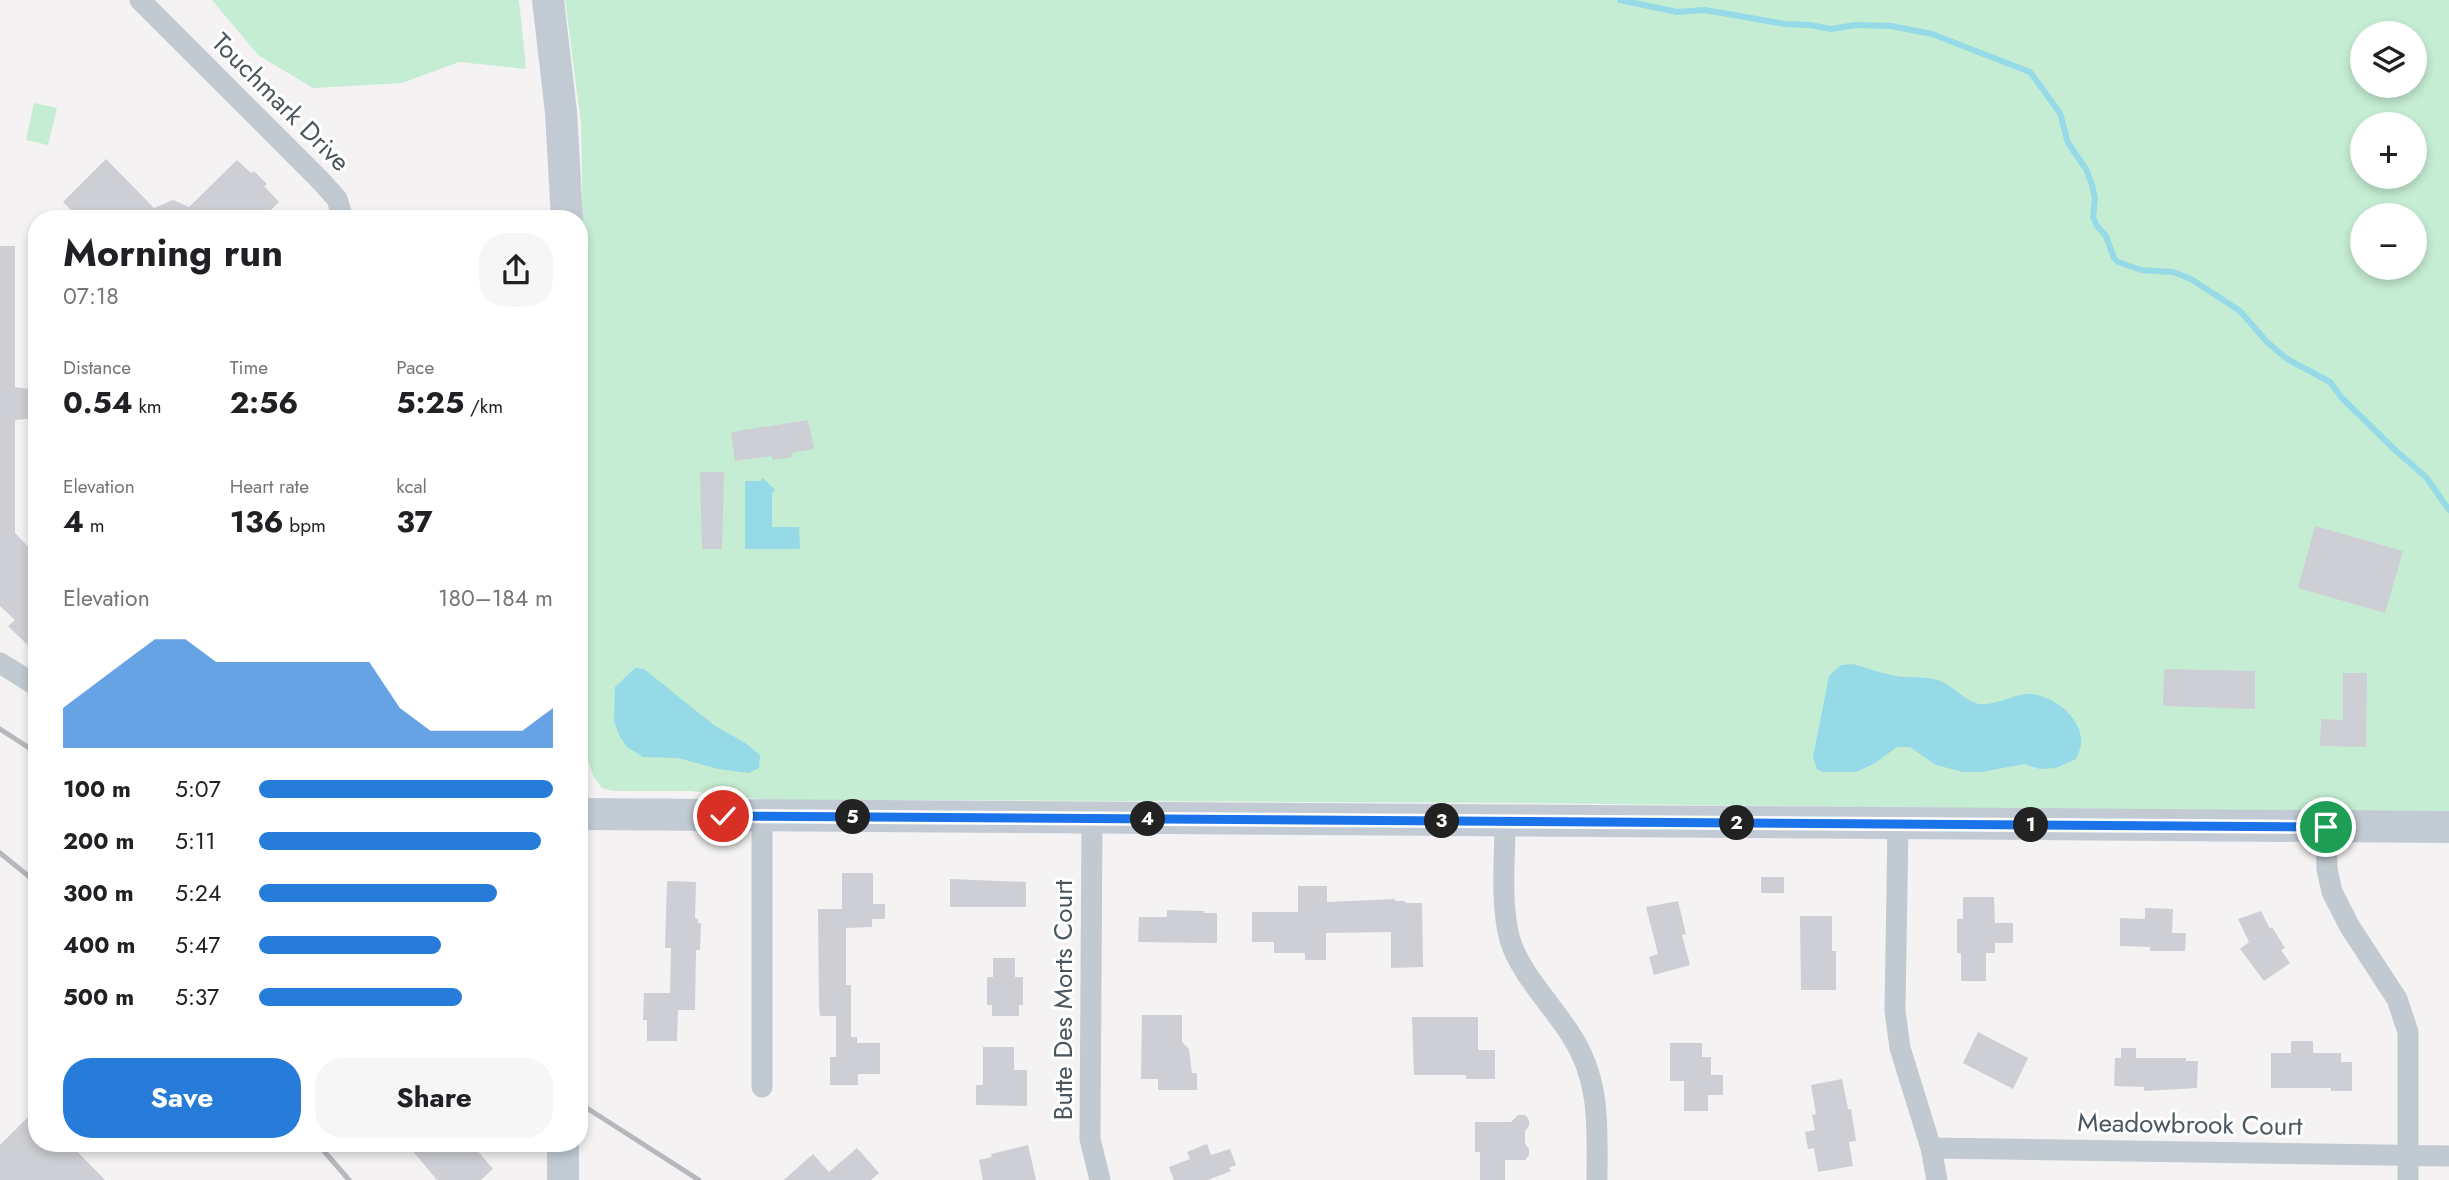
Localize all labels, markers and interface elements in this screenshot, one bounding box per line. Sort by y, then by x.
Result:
map controls [2350,21,2427,280]
button: layers [2350,21,2427,98]
street label: Touchmark Drive [203,24,359,180]
button: + [2350,112,2427,189]
button: − [2350,203,2427,280]
text: Morning run [63,225,283,280]
button: share [479,233,553,307]
text: 07:18 [63,279,119,313]
text: Distance [63,354,131,381]
text: Time [230,354,268,381]
text: Pace [396,354,434,381]
text: 0.54 [63,381,133,424]
text: 2:56 [230,381,298,424]
text: 5:25 [396,381,464,424]
text: km [133,393,162,420]
text: /km [464,393,503,420]
text: Elevation [63,473,135,500]
text: Heart rate [230,473,309,500]
text: kcal [396,473,427,500]
text: 4 [63,500,84,543]
text: 136 [230,500,284,543]
text: 37 [396,500,433,543]
text: m [84,512,104,539]
text: bpm [284,512,326,539]
text: Elevation [63,581,150,615]
text: 180–184 m [438,581,553,615]
text: 100 m [63,772,131,806]
text: 5:07 [175,772,221,806]
pin [693,786,753,846]
icon: check [704,797,742,835]
pin [2296,797,2356,857]
pin: 5 [836,800,870,834]
pin: 4 [1130,802,1166,836]
text: 5 [846,803,859,830]
pin: 3 [1424,804,1460,838]
text: 4 [1141,805,1154,832]
pin: 2 [1720,806,1754,840]
text: 3 [1436,807,1447,834]
pin: 1 [2014,808,2048,842]
icon: arrive [2307,808,2345,846]
text: 2 [1730,809,1743,836]
text: 1 [2026,811,2035,838]
text: 200 m [63,824,134,858]
text: 5:11 [175,824,216,858]
text: 300 m [63,876,134,910]
text: 5:24 [175,876,221,910]
street label: Butte Des Morts Court [1044,879,1082,1120]
text: 400 m [63,928,135,962]
text: 5:47 [175,928,220,962]
text: 500 m [63,980,134,1014]
text: 5:37 [175,980,219,1014]
button: Save [63,1058,301,1138]
button: Share [315,1058,553,1138]
street label: Meadowbrook Court [2077,1103,2304,1145]

